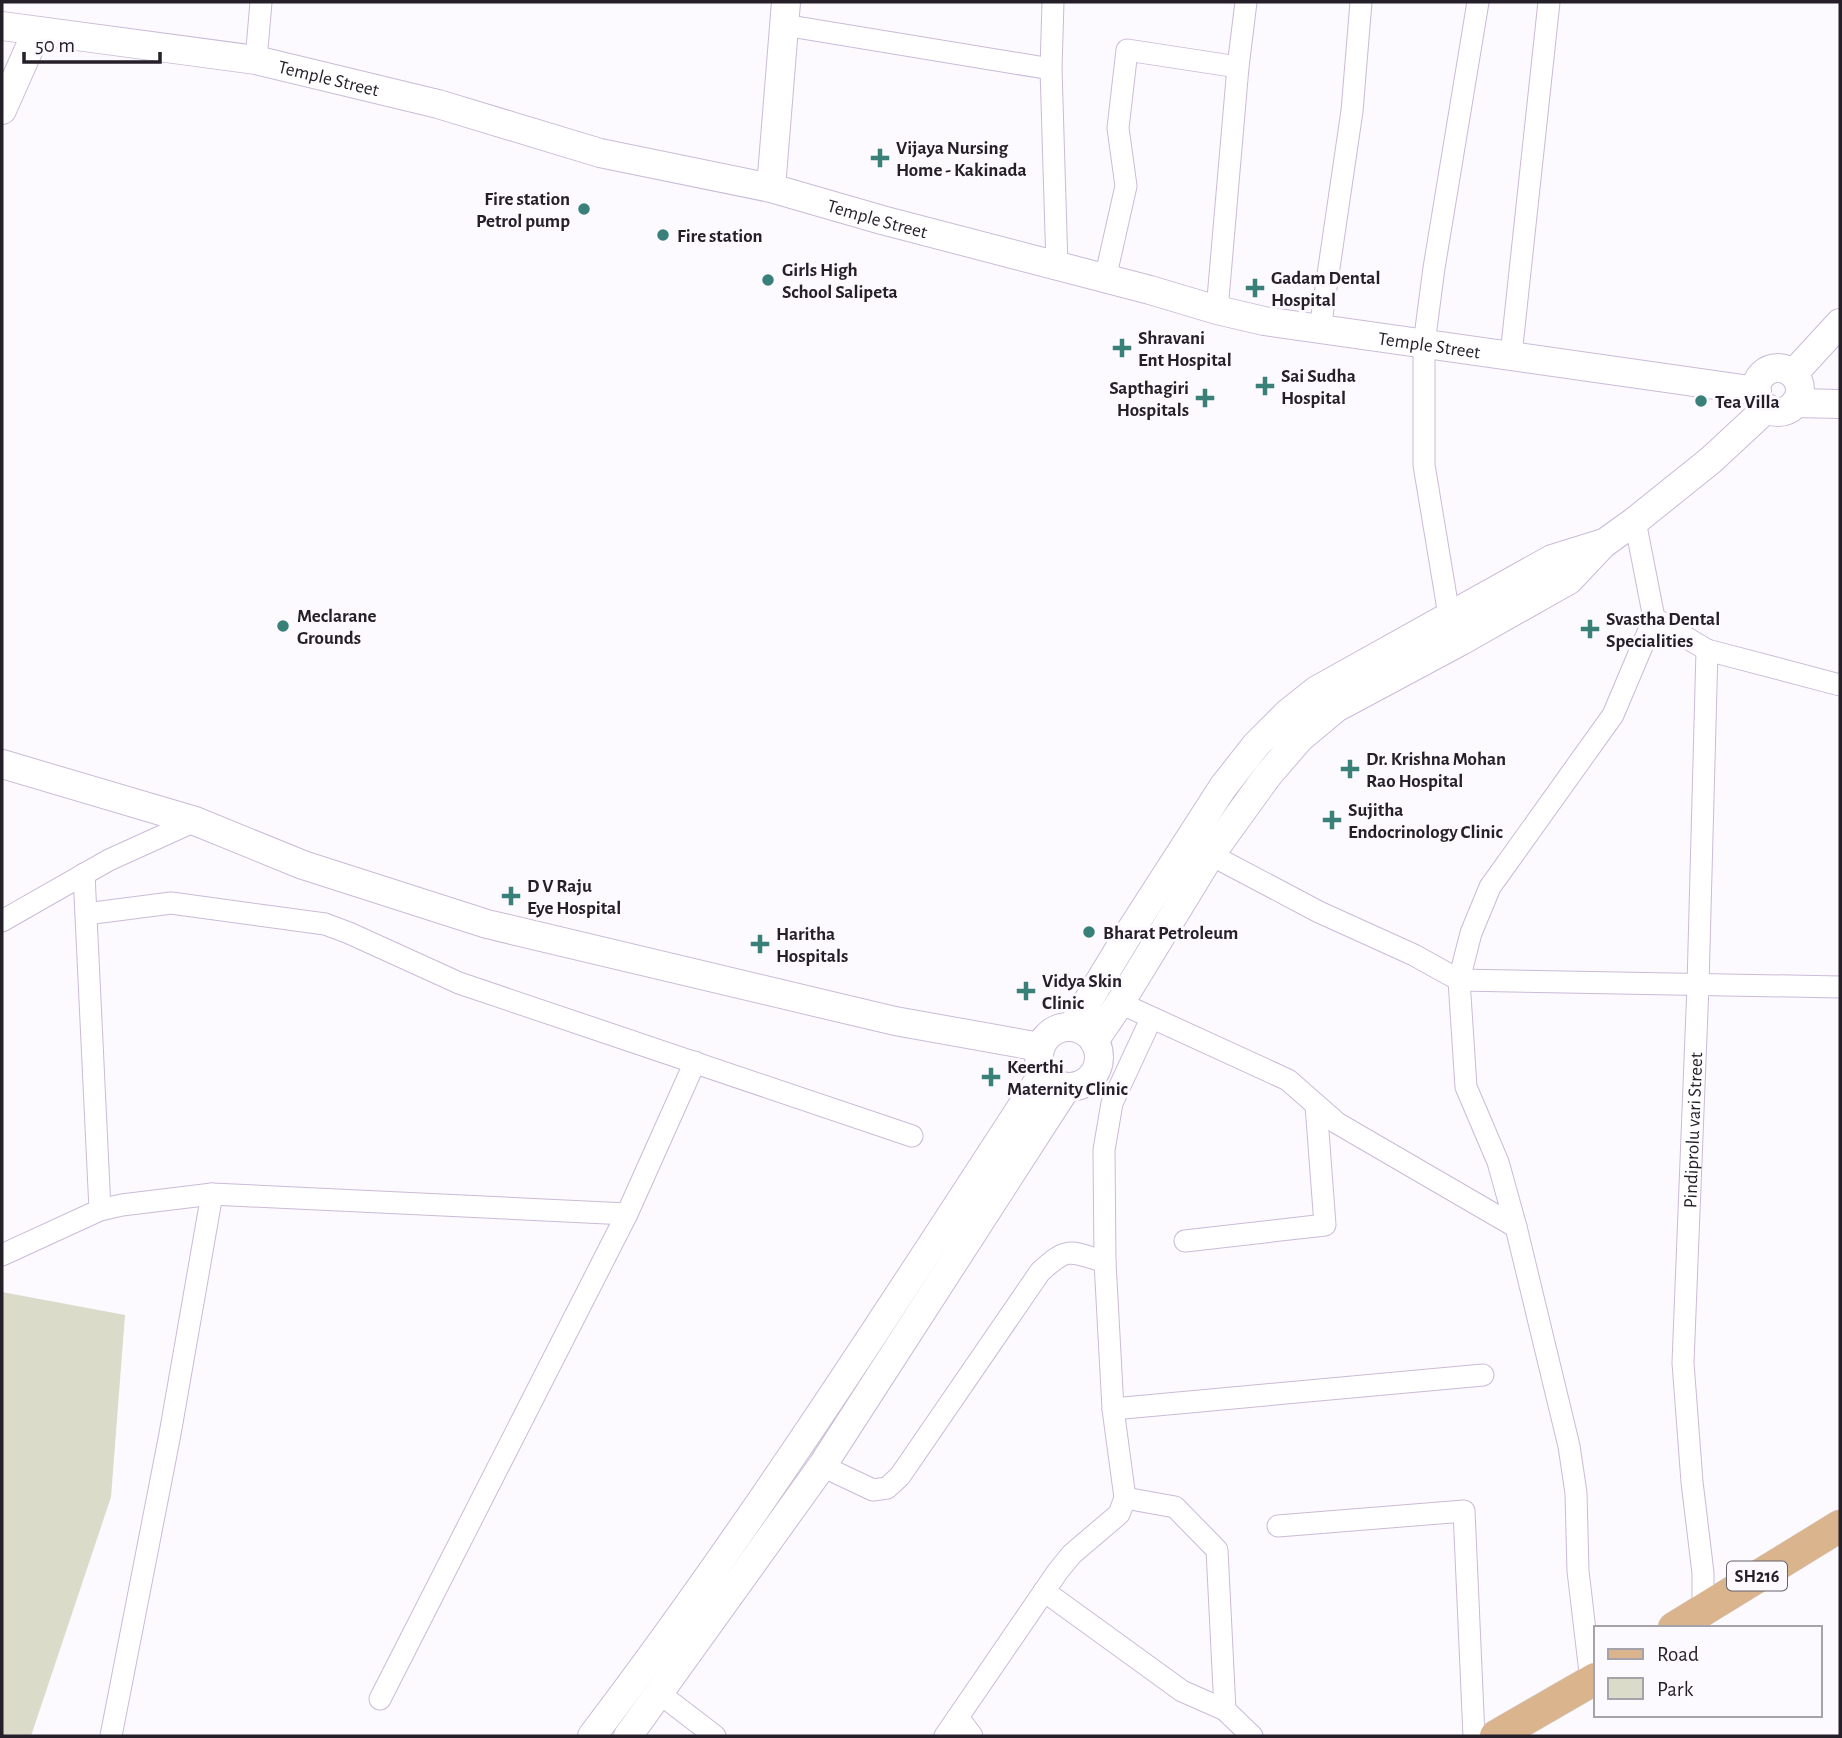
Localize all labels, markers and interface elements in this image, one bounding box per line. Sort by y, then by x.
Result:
scale bar [24,21,161,65]
text: 50 m [35,35,75,56]
street label: Temple Street [276,58,381,100]
place label: Vijaya Nursing Home - Kakinada [896,139,1027,180]
marker: Vijaya Nursing Home - Kakinada [870,148,890,168]
place label: Fire station Petrol pump [476,190,570,231]
street label: Temple Street [825,197,929,242]
marker: Fire station Petrol pump [576,201,592,217]
marker: Fire station [655,227,671,243]
place label: Fire station [677,227,763,246]
place label: Girls High School Salipeta [782,261,898,302]
place label: Gadam Dental Hospital [1271,269,1380,310]
marker: Girls High School Salipeta [760,272,776,288]
marker: Gadam Dental Hospital [1245,278,1265,298]
place label: Shravani Ent Hospital [1138,329,1232,370]
street label: Temple Street [1377,329,1481,363]
marker: Shravani Ent Hospital [1112,338,1132,358]
place label: Sai Sudha Hospital [1281,367,1356,408]
marker: Sai Sudha Hospital [1255,376,1275,396]
place label: Sapthagiri Hospitals [1109,379,1189,420]
marker: Sapthagiri Hospitals [1195,388,1215,408]
marker: Tea Villa [1693,393,1709,409]
place label: Tea Villa [1715,393,1780,412]
place label: Meclarane Grounds [297,607,377,648]
place label: Svastha Dental Specialities [1606,610,1720,651]
marker: Meclarane Grounds [275,618,291,634]
marker: Svastha Dental Specialities [1580,619,1600,639]
place label: Dr. Krishna Mohan Rao Hospital [1366,750,1506,791]
marker: Dr. Krishna Mohan Rao Hospital [1340,759,1360,779]
place label: Sujitha Endocrinology Clinic [1348,801,1503,842]
marker: Sujitha Endocrinology Clinic [1322,810,1342,830]
place label: D V Raju Eye Hospital [527,877,621,918]
marker: D V Raju Eye Hospital [501,886,521,906]
marker: Bharat Petroleum [1081,924,1097,940]
place label: Bharat Petroleum [1103,924,1238,943]
place label: Haritha Hospitals [776,925,848,966]
marker: Haritha Hospitals [750,934,770,954]
place label: Vidya Skin Clinic [1042,972,1122,1013]
marker: Vidya Skin Clinic [1016,981,1036,1001]
street label: Pindiprolu vari Street [1681,1052,1706,1209]
place label: Keerthi Maternity Clinic [1007,1058,1129,1099]
marker: Keerthi Maternity Clinic [981,1067,1001,1087]
road number: SH216 [1727,1562,1787,1590]
legend [1594,1626,1821,1717]
text: Road [1657,1644,1699,1665]
text: Park [1657,1679,1694,1700]

